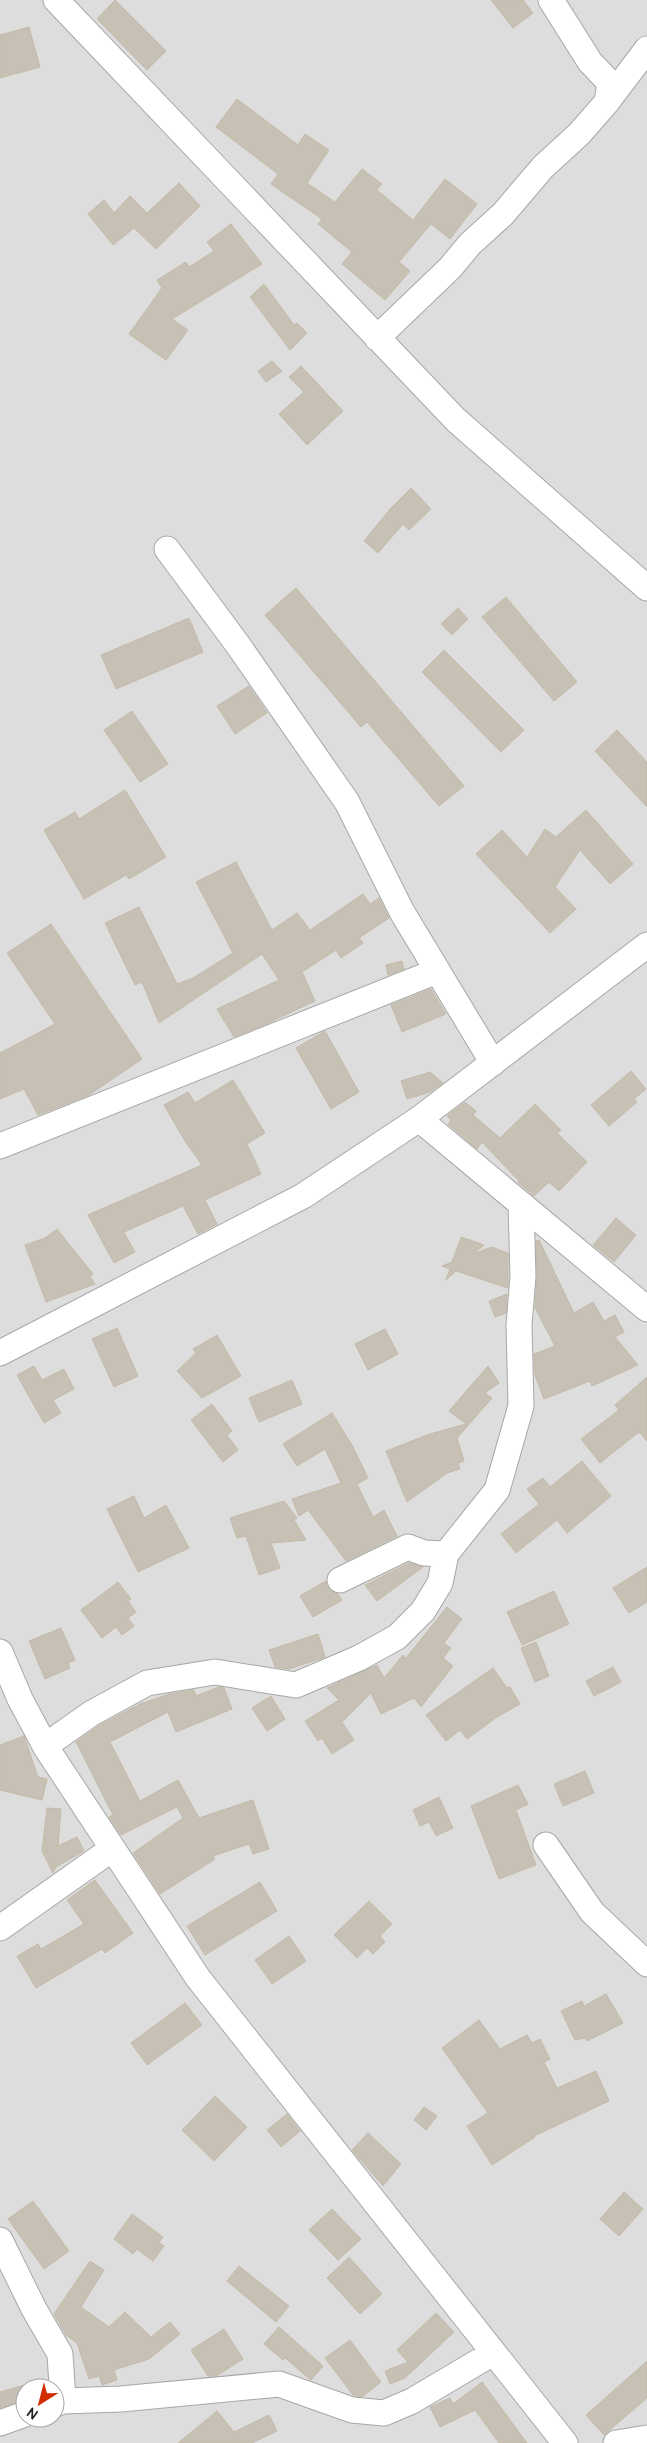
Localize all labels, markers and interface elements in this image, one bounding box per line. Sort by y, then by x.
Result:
north arrow [15,2378,65,2428]
text: N [23,2403,42,2424]

